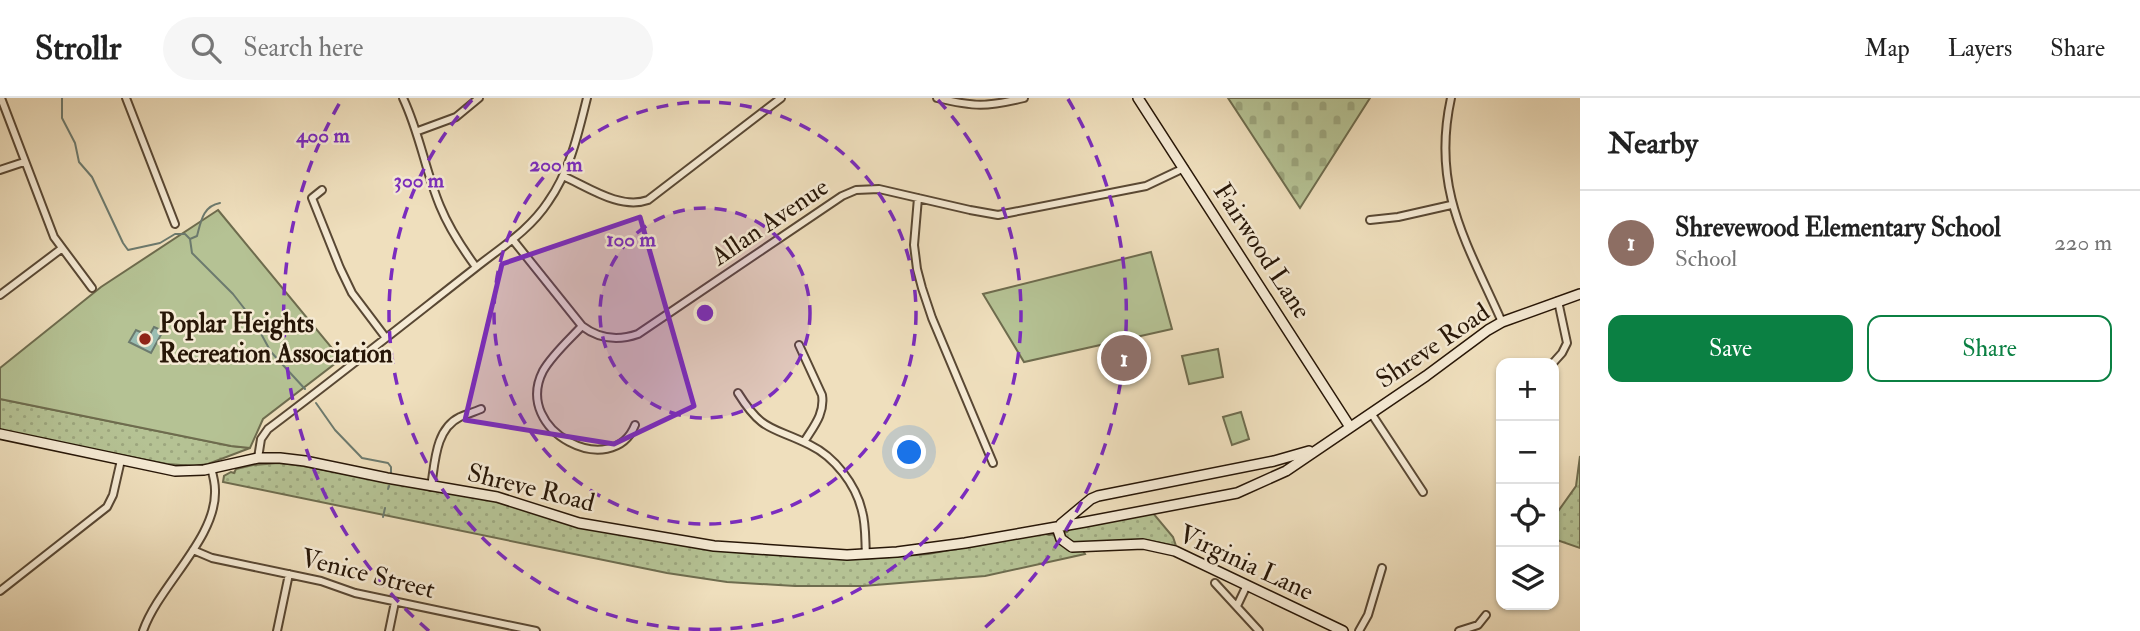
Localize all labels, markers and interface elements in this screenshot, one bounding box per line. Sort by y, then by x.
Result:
search box [163,17,653,80]
text: Strollr [35,28,121,69]
icon: search [187,29,225,67]
text: Search here [243,32,363,64]
text: Map [1865,33,1910,64]
text: Layers [1948,33,2012,64]
text: Share [2050,33,2105,64]
text: 400 m [295,122,350,149]
text: Nearby [1608,125,1698,162]
text: 200 m [530,151,583,178]
text: 300 m [394,167,445,194]
street label: Allan Avenue [704,171,835,273]
street label: Fairwood Lane [1206,177,1318,325]
text: Shrevewood Elementary School [1675,212,2001,244]
text: 100 m [606,226,657,253]
text: 1 [1627,228,1635,257]
text: 220 m [2054,228,2112,257]
text: School [1675,244,1737,273]
street label: Shreve Road [1370,296,1496,396]
centre of rings [693,301,717,325]
place label: Poplar Heights Recreation Association [159,308,393,370]
button: Save [1608,315,1853,382]
button: Share [1867,315,2112,382]
marker: Poplar Heights Recreation Association [137,331,153,347]
pin: 1 [1101,332,1147,384]
map controls [1496,358,1559,610]
button: + [1496,358,1559,421]
button: − [1496,421,1559,484]
your location [892,435,926,469]
street label: Shreve Road [464,457,598,519]
button: locate [1496,484,1559,547]
street label: Virginia Lane [1174,518,1318,608]
street label: Venice Street [298,542,438,606]
button: layers [1496,547,1559,610]

